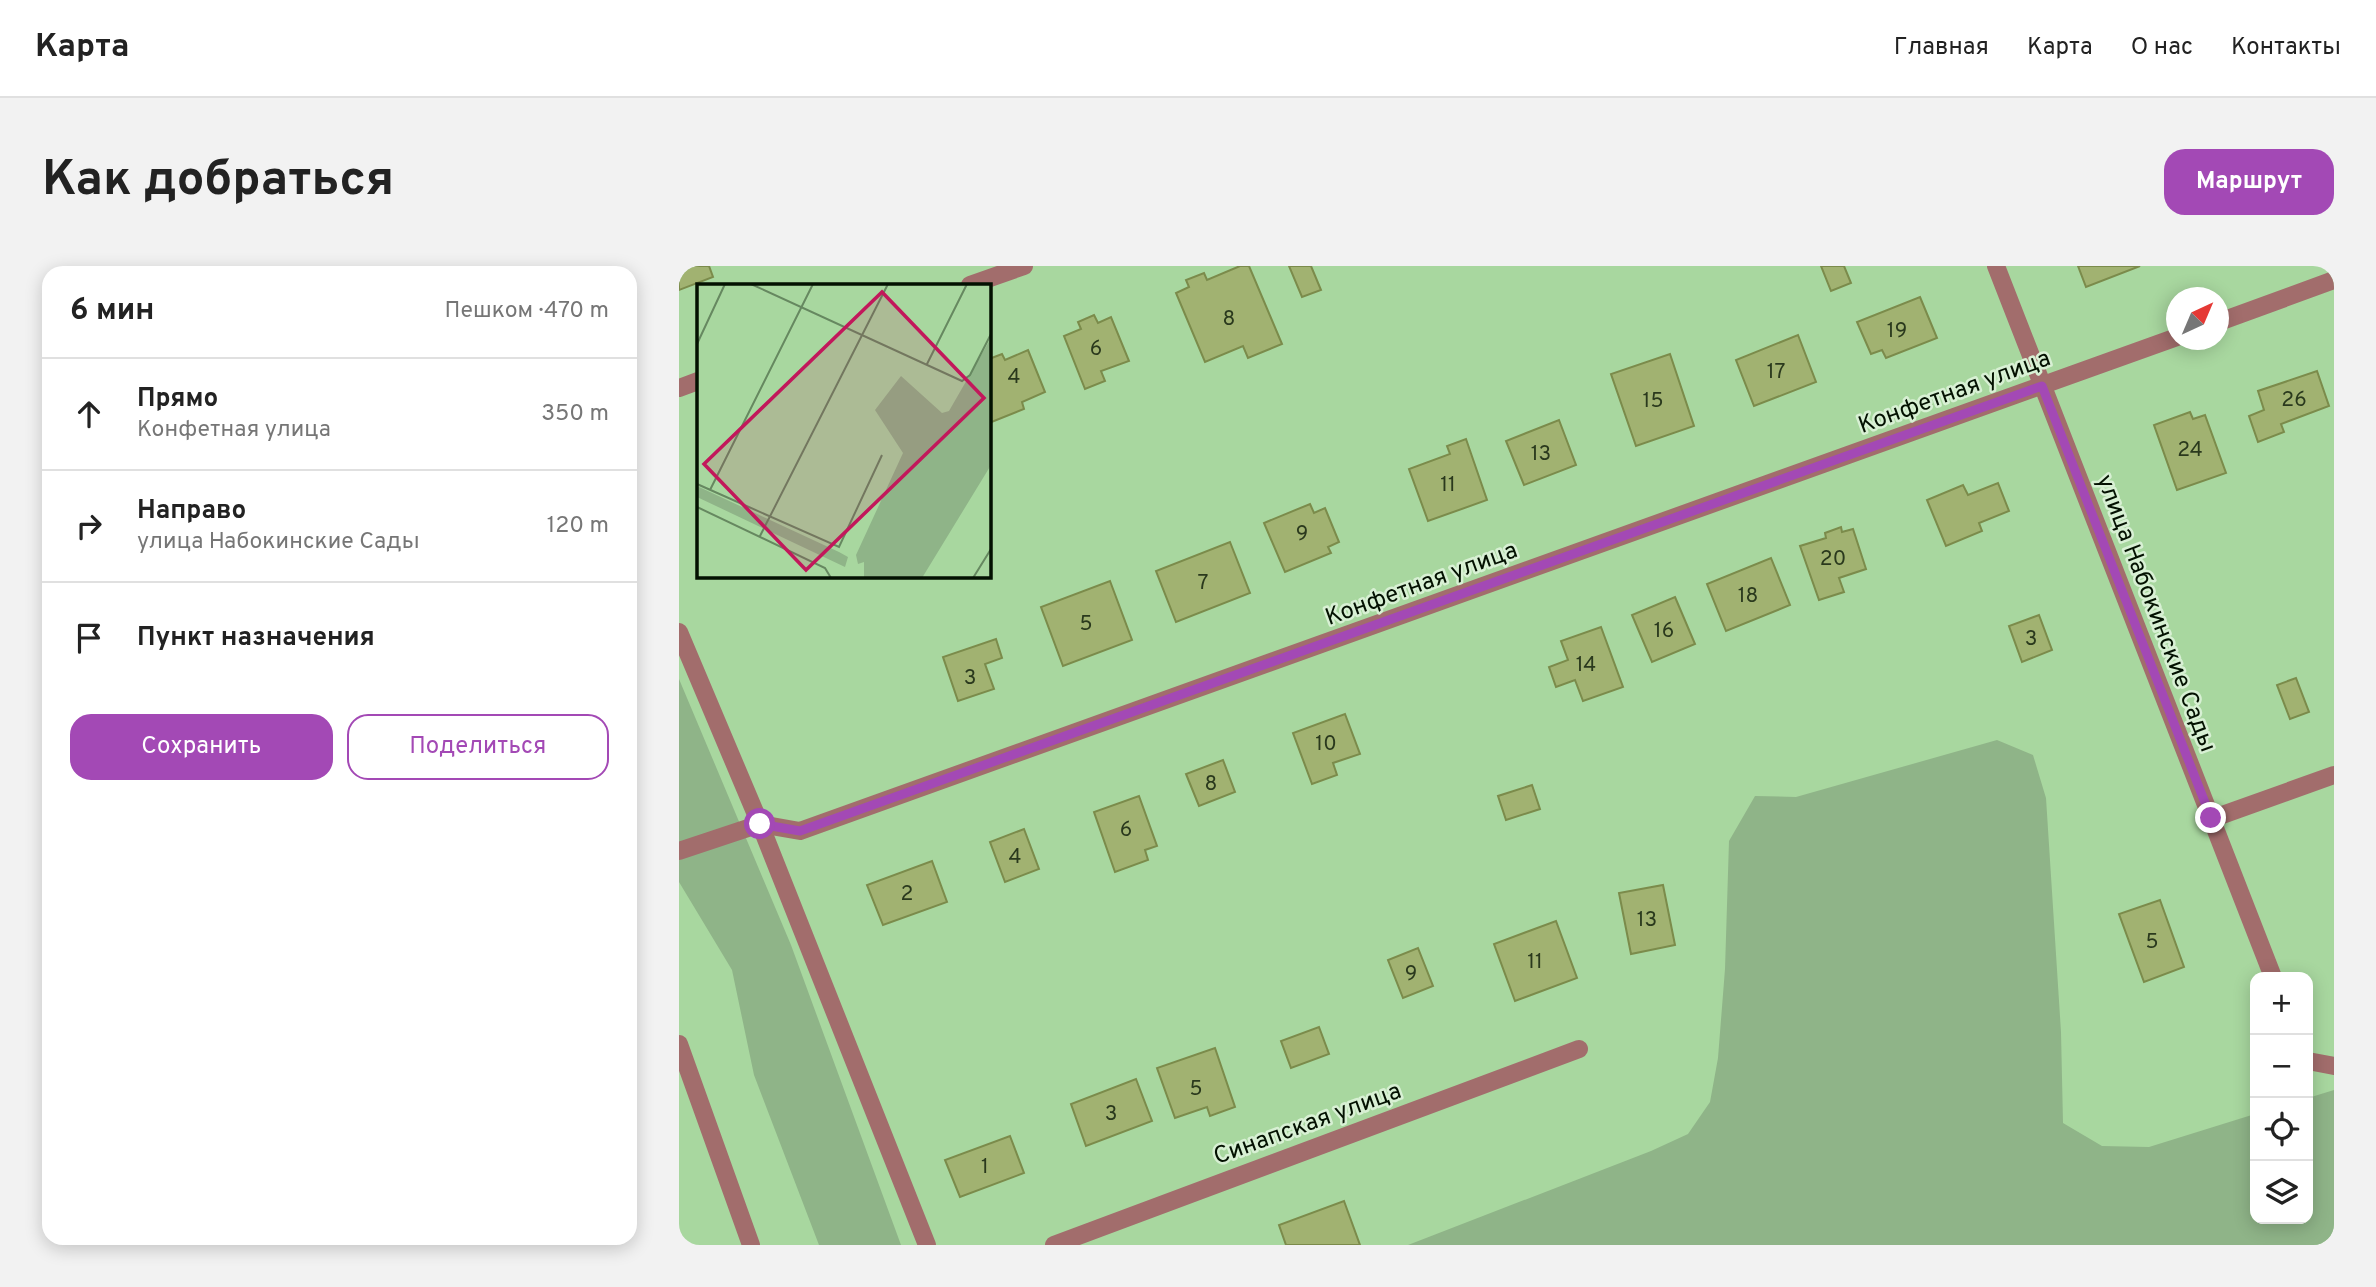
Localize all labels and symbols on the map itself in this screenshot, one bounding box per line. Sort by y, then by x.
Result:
inset map [697,284,991,578]
north arrow [2166,287,2229,350]
house number: 8 [1223,306,1235,333]
house number: 19 [1887,318,1907,345]
house number: 6 [1090,336,1102,363]
street label: Конфетная улица [1854,344,2055,442]
house number: 17 [1767,359,1785,386]
house number: 4 [1007,364,1021,391]
house number: 26 [2281,387,2307,414]
house number: 15 [1643,388,1663,415]
house number: 24 [2177,437,2203,464]
house number: 13 [1531,441,1551,468]
street label: улица Набокинские Сады [2088,471,2222,757]
house number: 11 [1440,472,1456,499]
house number: 9 [1296,521,1308,548]
street label: Конфетная улица [1321,536,1522,634]
house number: 20 [1820,546,1846,573]
house number: 7 [1198,570,1209,597]
house number: 18 [1738,583,1758,610]
house number: 5 [1079,611,1093,638]
house number: 16 [1654,618,1674,645]
house number: 3 [2025,626,2037,653]
house number: 14 [1576,652,1596,679]
house number: 3 [964,665,976,692]
house number: 10 [1315,731,1337,758]
house number: 8 [1205,771,1217,798]
route end [2195,802,2226,833]
route start [744,808,775,839]
house number: 6 [1120,817,1132,844]
house number: 4 [1008,844,1022,871]
house number: 2 [901,881,913,908]
house number: 13 [1637,907,1657,934]
house number: 5 [2145,929,2159,956]
house number: 11 [1527,949,1543,976]
house number: 9 [1405,961,1417,988]
house number: 5 [1189,1076,1203,1103]
street label: Синапская улица [1210,1077,1406,1173]
house number: 3 [1105,1101,1117,1128]
house number: 1 [981,1154,989,1181]

